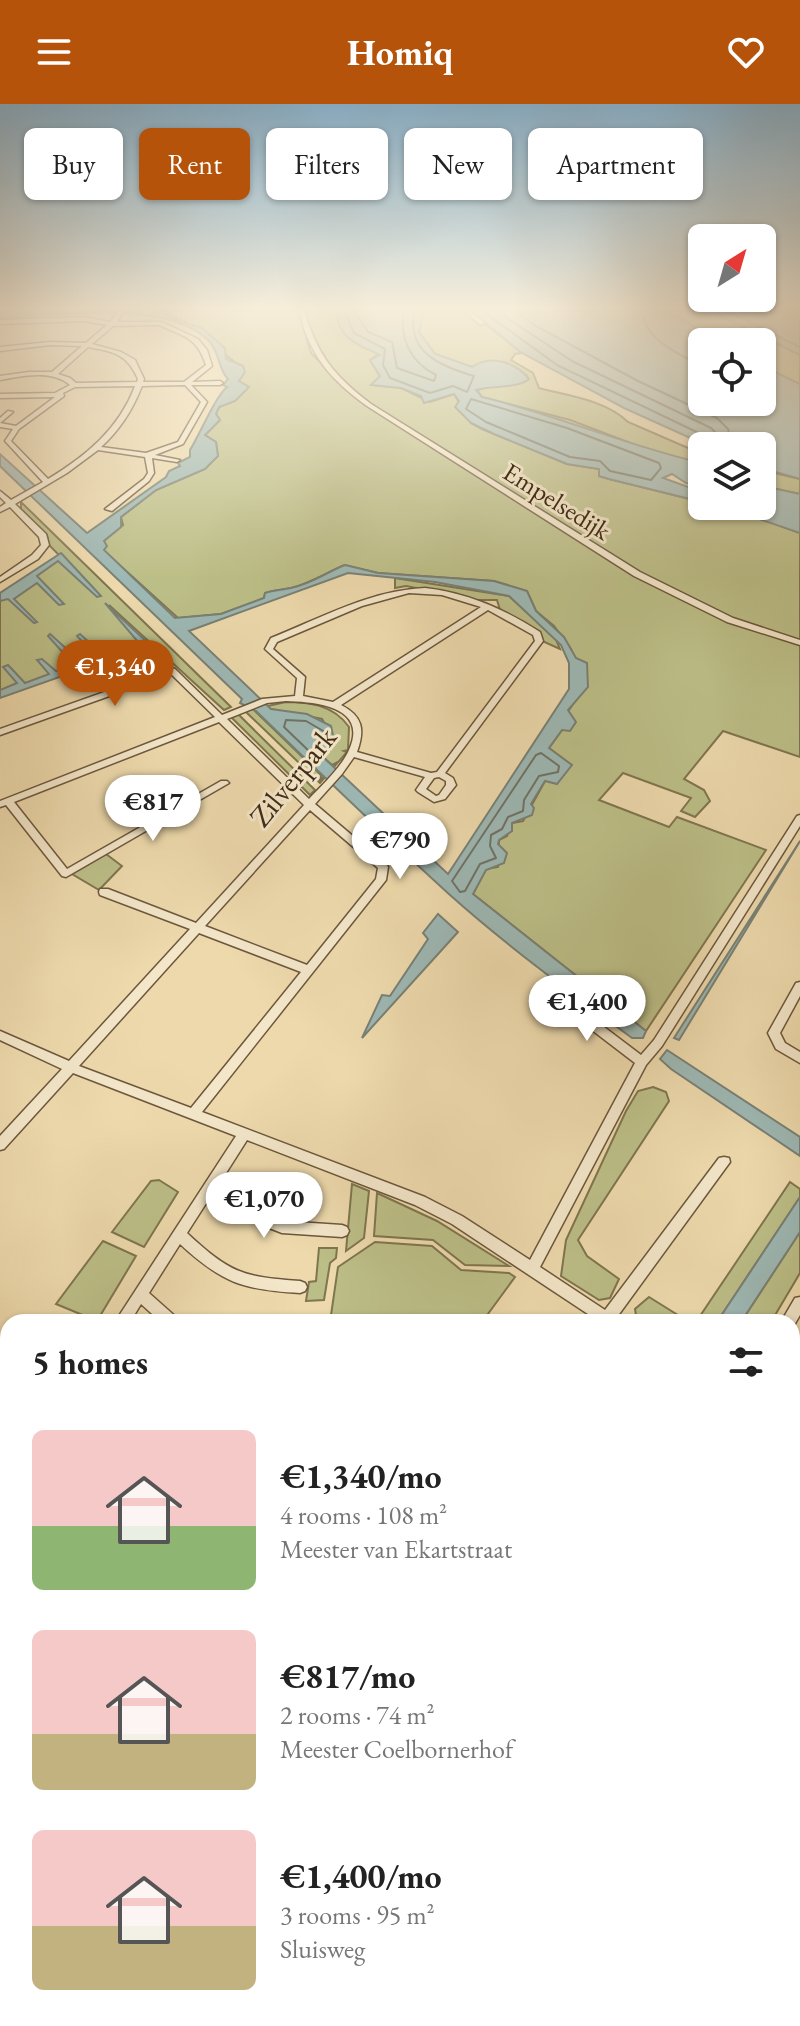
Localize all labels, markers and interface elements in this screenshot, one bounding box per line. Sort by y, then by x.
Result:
text: Homiq [347,29,453,76]
icon: menu [32,30,76,74]
icon: heart [724,30,768,74]
chip: Buy [24,128,123,200]
chip: Rent [139,128,250,200]
chip: Filters [266,128,388,200]
chip: New [404,128,512,200]
chip: Apartment [528,128,703,200]
north arrow [688,224,776,312]
map controls [688,224,776,520]
button: locate [688,328,776,416]
button: layers [688,432,776,520]
street label: Empelsedijk [497,455,618,548]
pin: €1,340 [50,640,180,708]
text: €1,340 [75,649,155,683]
street label: Zilverpark [240,718,345,835]
pin: €817 [106,775,200,843]
text: €817 [123,784,183,818]
pin: €790 [353,813,447,881]
text: €790 [370,822,430,856]
pin: €1,400 [522,975,652,1043]
text: €1,400 [547,984,627,1018]
pin: €1,070 [199,1172,329,1240]
text: €1,070 [224,1181,304,1215]
text: 5 homes [32,1340,148,1384]
icon: filters [724,1340,768,1384]
text: €1,340/mo [280,1454,442,1498]
icon: home [96,1462,192,1558]
text: 4 rooms · 108 m² [280,1498,447,1532]
text: Meester van Ekartstraat [280,1532,512,1566]
text: €817/mo [280,1654,415,1698]
icon: home [96,1662,192,1758]
text: 2 rooms · 74 m² [280,1698,435,1732]
text: Meester Coelbornerhof [280,1732,513,1766]
text: €1,400/mo [280,1854,442,1898]
icon: home [96,1862,192,1958]
text: 3 rooms · 95 m² [280,1898,435,1932]
text: Sluisweg [280,1932,365,1966]

